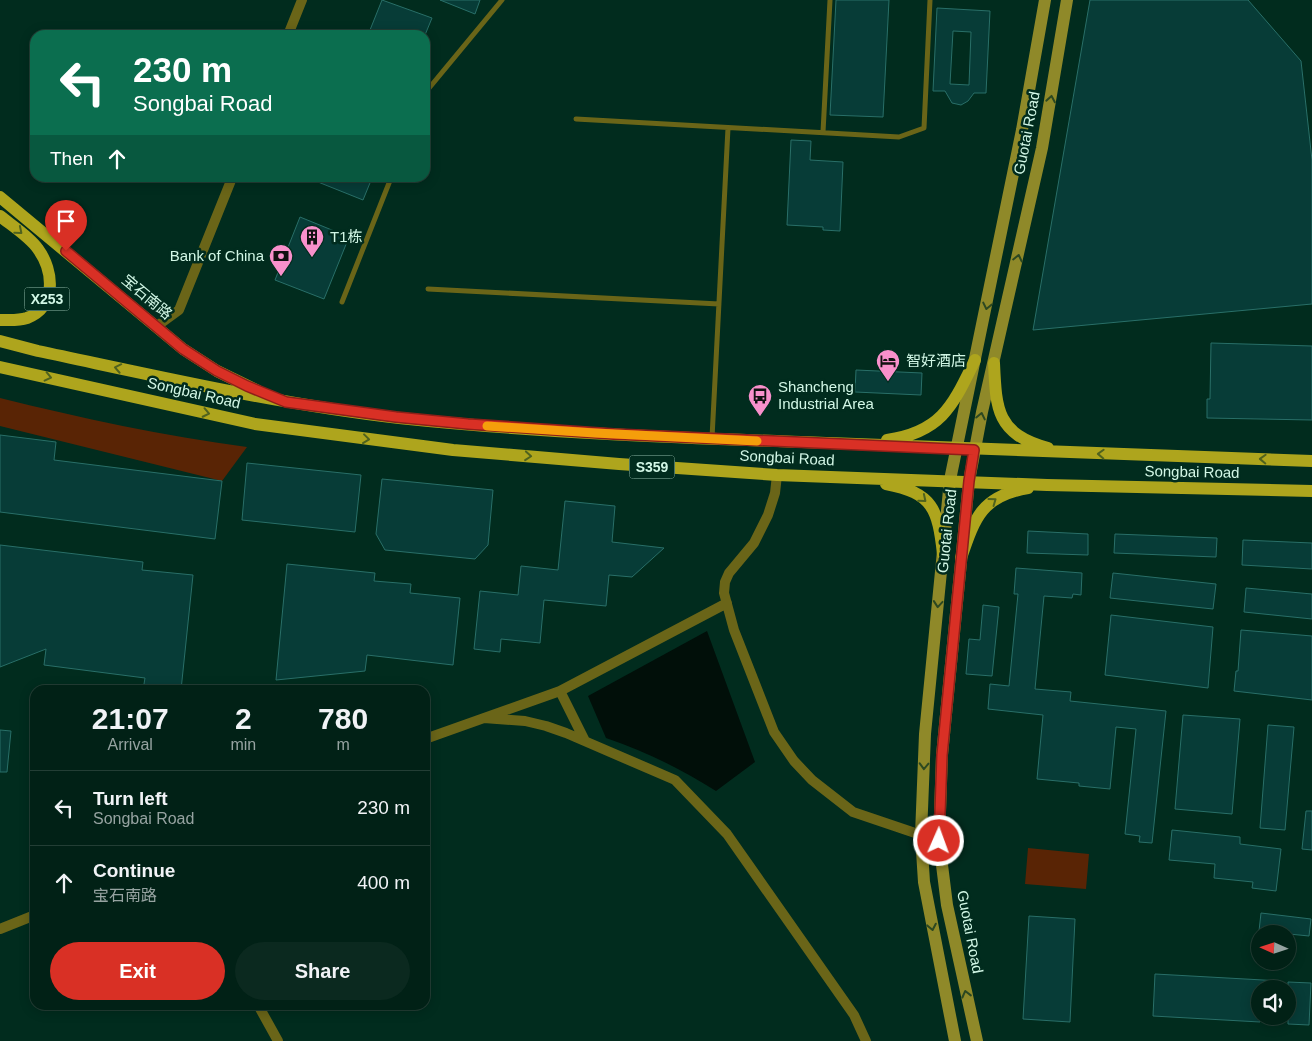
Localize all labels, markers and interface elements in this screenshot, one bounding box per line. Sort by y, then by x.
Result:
icon: left [50,50,115,115]
text: 230 m [133,50,232,89]
street label: Guotai Road [1010,90,1043,176]
text: Songbai Road [133,91,272,116]
one-way arrow [1045,94,1055,103]
icon: ahead [103,145,131,173]
text: Then [50,148,93,169]
pin [45,200,87,251]
icon: arrive [52,207,80,235]
building icon: T1栋 [299,224,325,258]
one-way arrow [13,226,22,235]
place label: T1栋 [330,228,363,245]
bank icon: Bank of China [268,243,294,277]
place label: Bank of China [170,247,265,264]
one-way arrow [1012,253,1023,262]
street label: 宝石南路 [119,271,176,322]
road number: X253 [24,288,70,310]
one-way arrow [982,301,993,310]
hotel icon: 智好酒店 [875,348,901,382]
place label: 智好酒店 [906,352,966,369]
one-way arrow [113,363,122,373]
one-way arrow [43,372,52,382]
street label: Songbai Road [146,374,242,411]
place label: Shancheng Industrial Area [778,378,875,412]
bus stop icon: Shancheng Industrial Area [747,383,773,417]
one-way arrow [202,407,211,418]
one-way arrow [975,412,986,421]
one-way arrow [363,433,371,444]
street label: Songbai Road [739,447,835,468]
one-way arrow [1097,449,1105,460]
one-way arrow [524,451,532,462]
one-way arrow [1259,454,1267,465]
road number: S359 [630,456,674,478]
street label: Songbai Road [1144,462,1240,481]
street label: Guotai Road [934,488,959,574]
one-way arrow [917,494,926,502]
one-way arrow [987,499,996,507]
one-way arrow [933,600,944,608]
text: 21:07 [92,702,169,735]
text: 2 [235,702,252,735]
text: 780 [318,702,368,735]
text: Arrival [108,736,153,753]
text: min [230,736,256,753]
text: m [336,736,350,753]
one-way arrow [919,762,929,770]
text: Turn left [93,788,168,809]
icon: left [50,794,78,822]
text: 230 m [357,797,410,818]
text: Songbai Road [93,810,194,827]
position arrow [912,814,964,866]
text: Continue [93,860,175,881]
icon: ahead [50,869,78,897]
text: 400 m [357,872,410,893]
text: 宝石南路 [93,887,157,904]
street label: Guotai Road [954,889,987,975]
one-way arrow [927,923,937,932]
north arrow [1251,925,1296,970]
map controls [1251,925,1296,1025]
button: Exit [50,942,225,1000]
button: Share [235,942,410,1000]
button: sound [1251,980,1296,1025]
one-way arrow [961,989,972,998]

